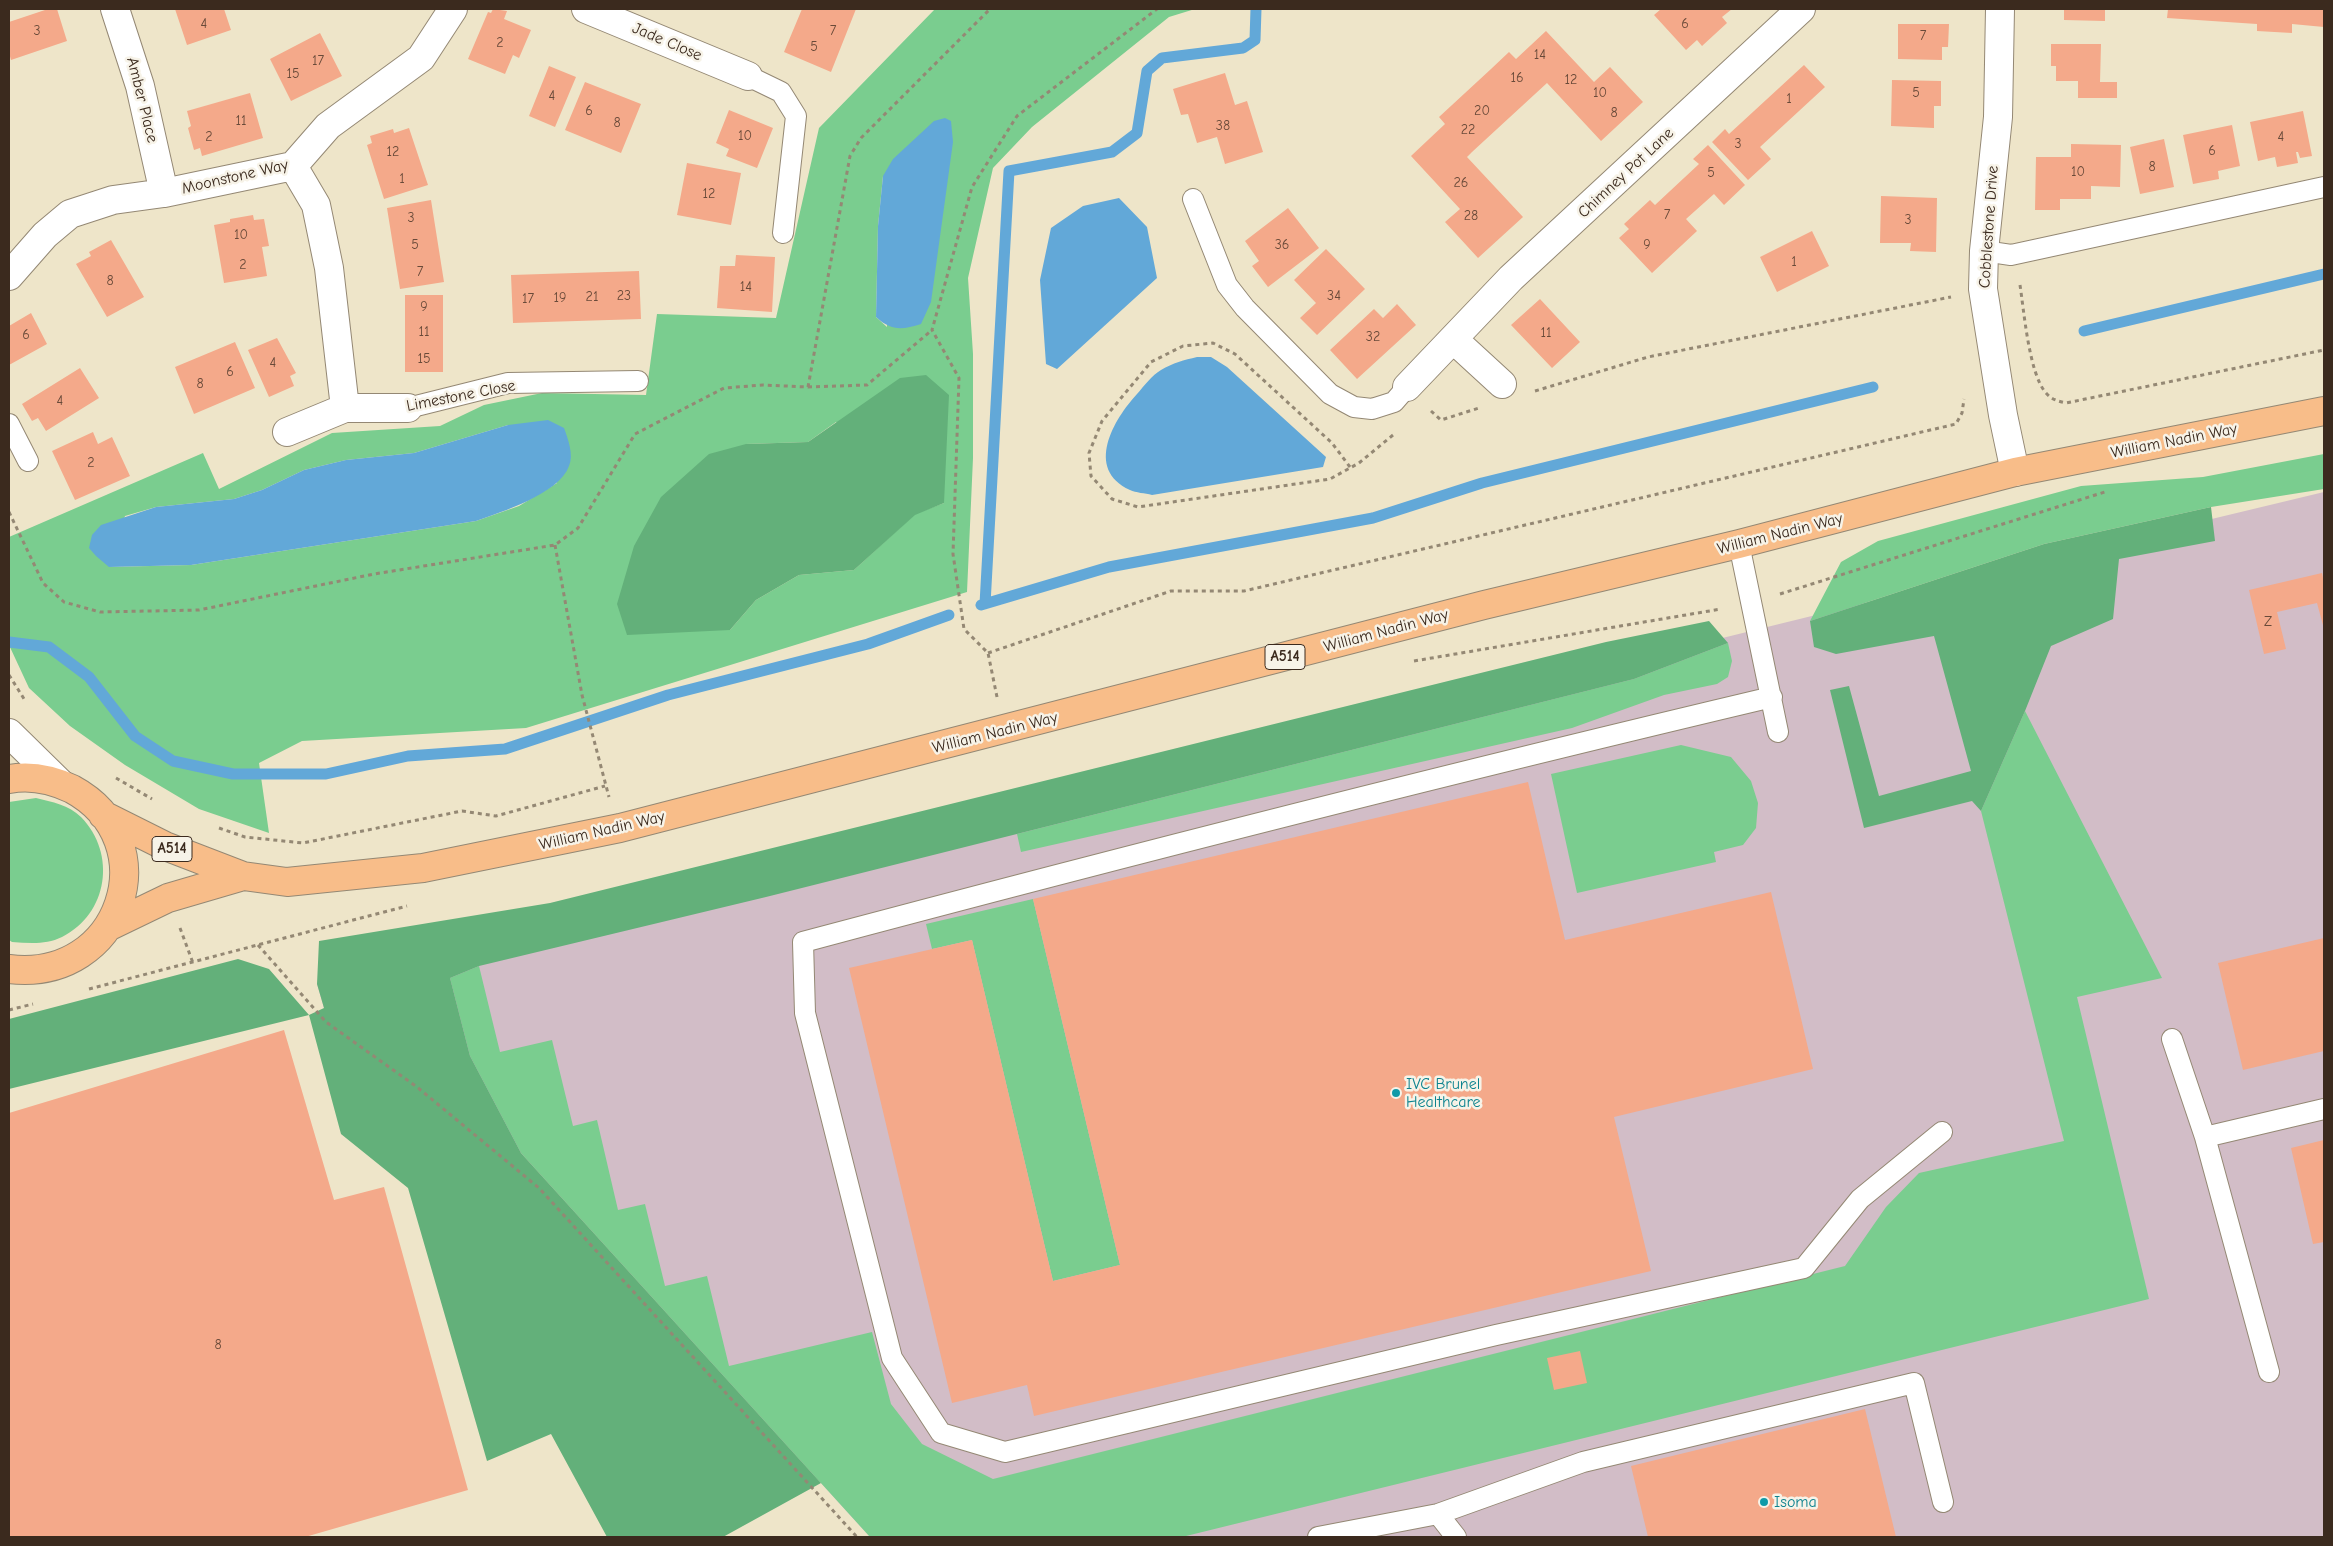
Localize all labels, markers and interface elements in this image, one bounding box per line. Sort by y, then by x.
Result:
house number: 4 [201,16,207,32]
house number: 6 [1681,16,1689,32]
street label: Jade Close [629,19,705,65]
house number: 3 [33,23,41,39]
house number: 7 [830,23,836,39]
house number: 7 [1920,28,1926,44]
house number: 2 [496,35,504,51]
house number: 5 [810,39,818,55]
house number: 14 [1534,47,1546,63]
house number: 17 [312,53,324,69]
street label: Amber Place [122,55,162,145]
house number: 15 [286,66,300,82]
house number: 16 [1510,70,1524,86]
house number: 12 [1565,72,1577,88]
house number: 10 [1593,85,1607,101]
house number: 5 [1912,85,1920,101]
house number: 4 [549,88,555,104]
house number: 1 [1786,91,1792,107]
house number: 6 [585,103,593,119]
house number: 20 [1474,103,1490,119]
house number: 8 [1610,105,1618,121]
house number: 11 [235,113,247,129]
house number: 8 [613,115,621,131]
house number: 38 [1216,118,1230,134]
house number: 22 [1461,122,1475,138]
street label: Chimney Pot Lane [1574,124,1678,222]
house number: 10 [738,128,752,144]
house number: 2 [205,129,213,145]
house number: 4 [2278,129,2284,145]
house number: 3 [1734,136,1742,152]
house number: 6 [2208,143,2216,159]
house number: 12 [387,144,399,160]
street label: Moonstone Way [180,155,290,199]
house number: 8 [2148,159,2156,175]
house number: 10 [2071,164,2085,180]
house number: 5 [1707,165,1715,181]
street label: Cobblestone Drive [1975,165,2003,289]
house number: 1 [399,171,405,187]
house number: 26 [1454,175,1468,191]
house number: 12 [703,186,715,202]
house number: 7 [1664,207,1670,223]
house number: 28 [1464,208,1478,224]
house number: 3 [407,210,415,226]
house number: 3 [1904,212,1912,228]
house number: 10 [234,227,248,243]
house number: 5 [411,237,419,253]
house number: 36 [1275,237,1289,253]
house number: 9 [1643,237,1651,253]
house number: 1 [1791,254,1797,270]
house number: 2 [239,257,247,273]
house number: 7 [417,264,423,280]
house number: 8 [106,273,114,289]
house number: 14 [740,279,752,295]
house number: 23 [617,288,631,304]
house number: 34 [1327,288,1341,304]
house number: 21 [586,289,598,305]
house number: 19 [554,290,566,306]
house number: 17 [522,291,534,307]
house number: 9 [420,299,428,315]
house number: 11 [418,324,430,340]
house number: 11 [1540,325,1552,341]
house number: 6 [22,327,30,343]
house number: 32 [1366,329,1380,345]
house number: 15 [417,351,431,367]
house number: 4 [270,355,276,371]
house number: 6 [226,364,234,380]
house number: 8 [196,376,204,392]
street label: Limestone Close [405,376,517,416]
house number: 4 [57,393,63,409]
street label: William Nadin Way [2109,419,2239,463]
house number: 2 [87,455,95,471]
street label: William Nadin Way [1715,509,1845,559]
street label: William Nadin Way [1322,605,1450,657]
house number: Z [2264,614,2272,630]
road number: A514 [1265,644,1305,670]
street label: William Nadin Way [930,708,1060,758]
street label: William Nadin Way [537,807,667,855]
road number: A514 [152,836,192,862]
place label: IVC Brunel Healthcare [1406,1074,1481,1112]
marker: IVC Brunel Healthcare [1390,1087,1402,1099]
house number: 8 [214,1337,222,1353]
place label: Isoma [1774,1492,1817,1512]
marker: Isoma [1758,1496,1770,1508]

